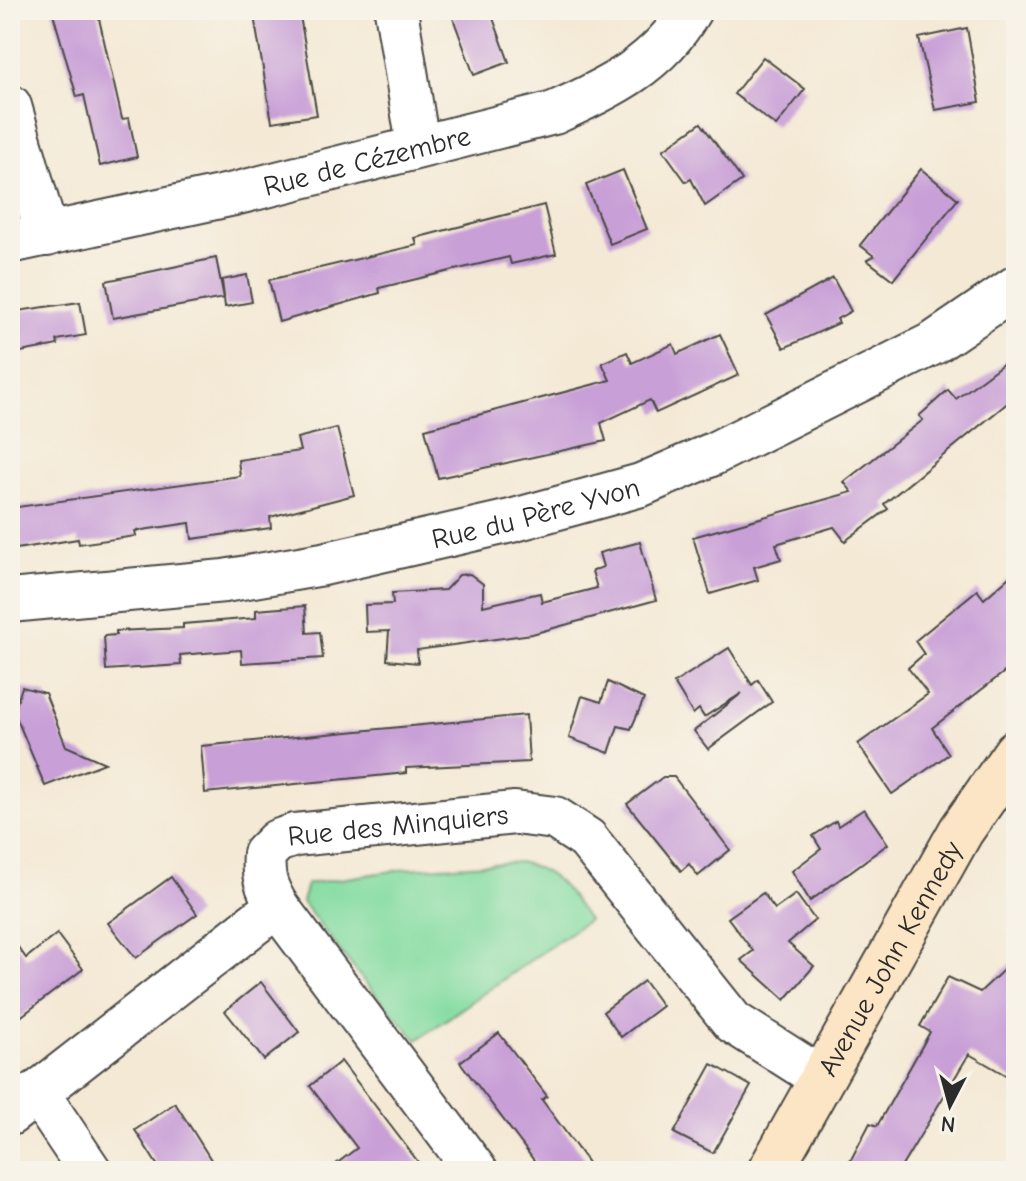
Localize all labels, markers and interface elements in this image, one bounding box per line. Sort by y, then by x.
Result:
street label: Rue de Cézembre [260,120,474,203]
street label: Rue du Père Yvon [429,471,643,556]
street label: Rue des Minquiers [286,799,510,853]
street label: Avenue John Kennedy [812,835,969,1082]
north arrow [910,1065,990,1145]
text: N [940,1110,957,1138]

